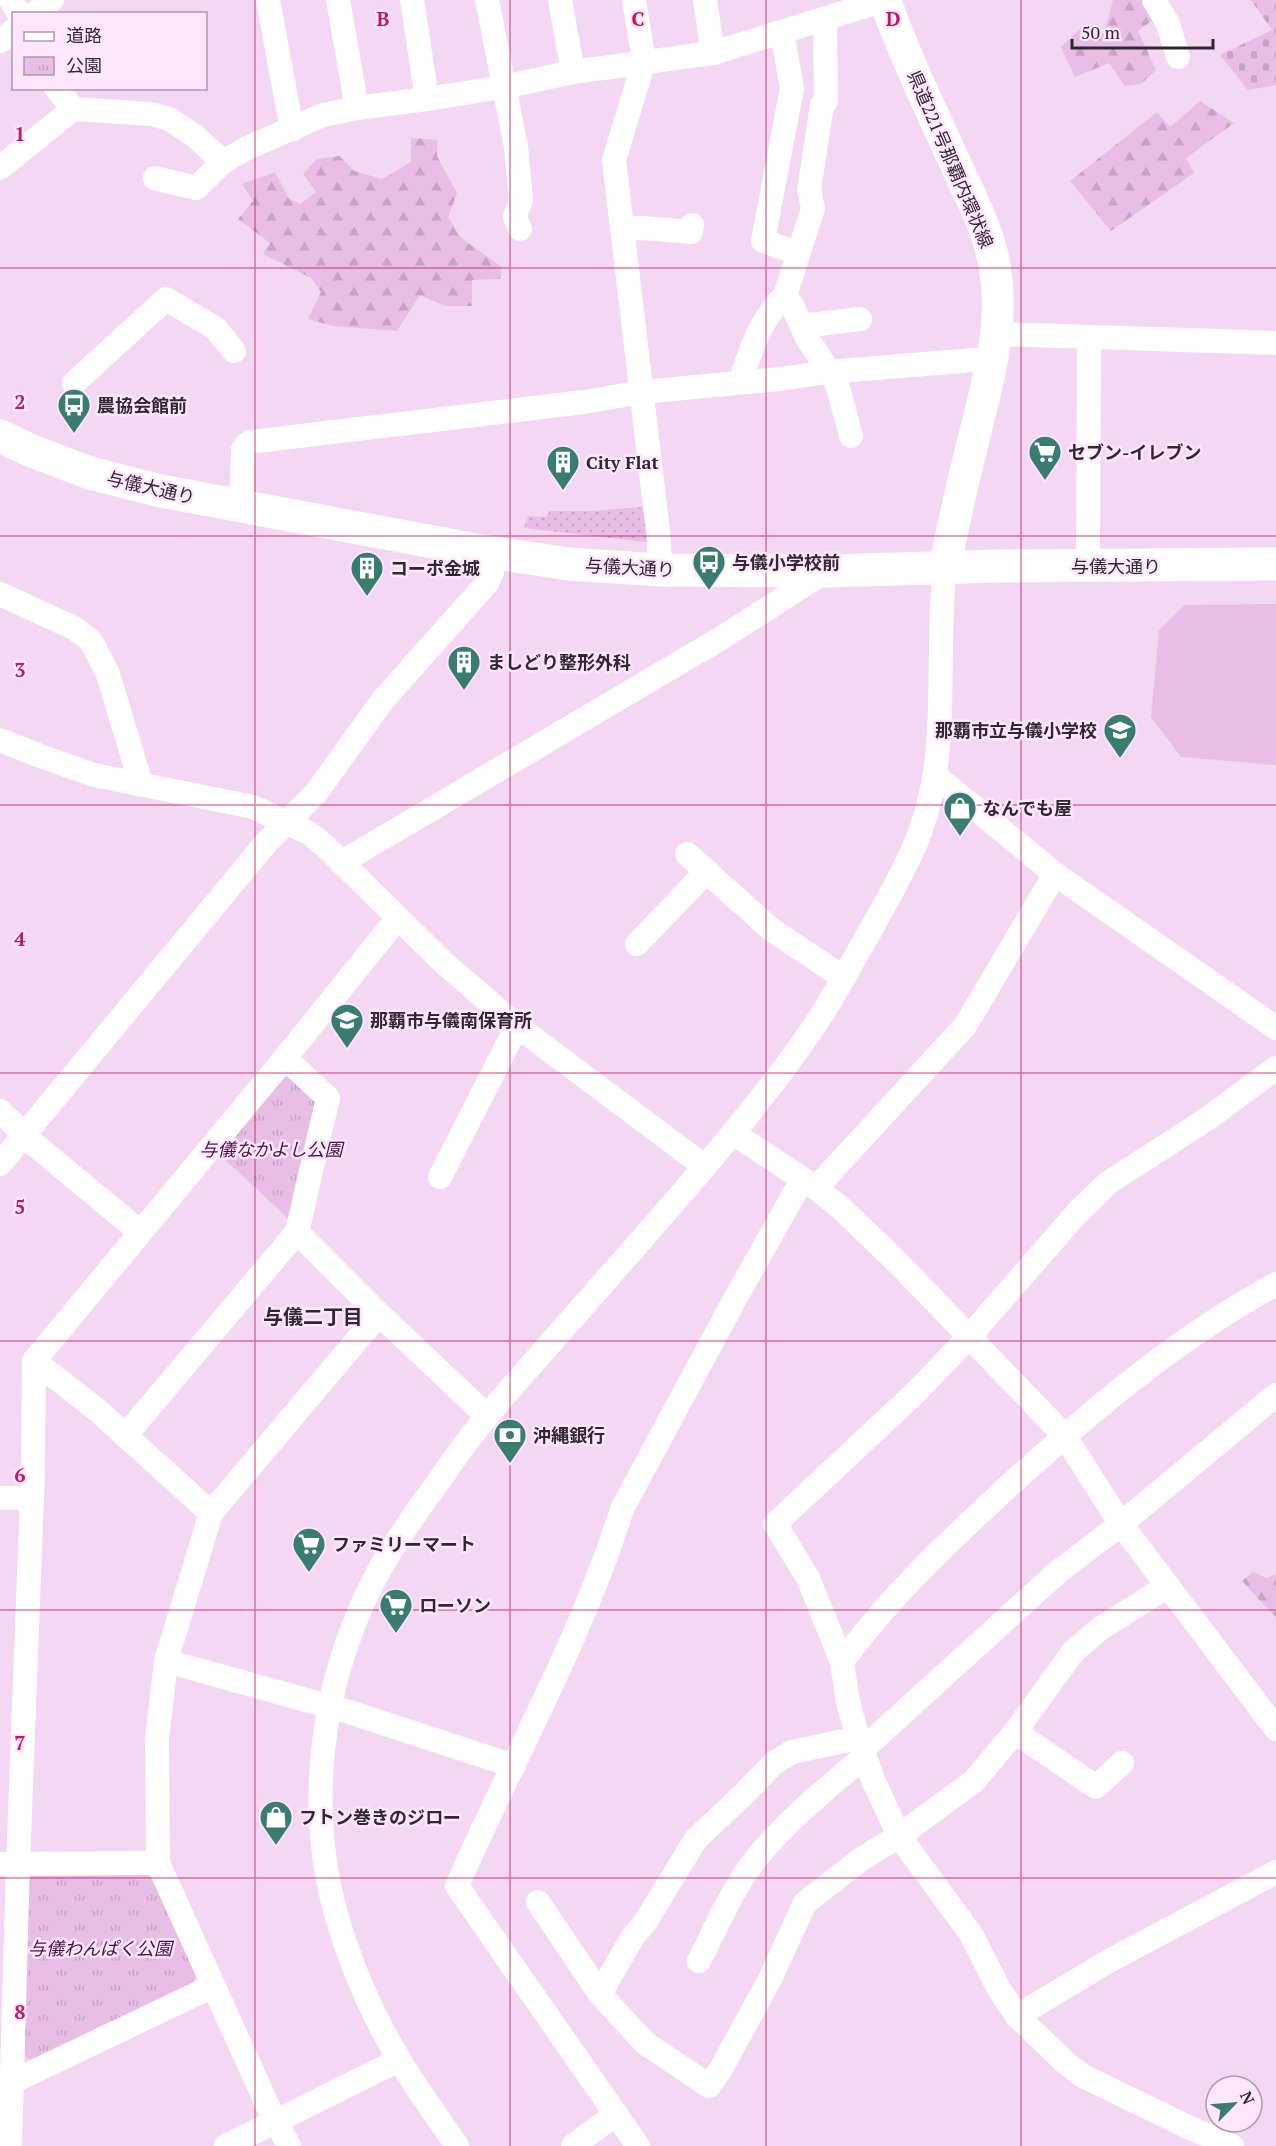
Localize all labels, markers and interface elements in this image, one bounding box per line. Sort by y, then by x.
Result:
text: B [377,5,390,32]
text: C [631,5,645,32]
text: D [886,5,900,32]
legend [12,12,207,90]
scale bar [1072,12,1213,50]
text: 50 m [1081,20,1121,44]
text: 道路 [66,23,102,47]
text: 公園 [66,53,102,77]
street label: 県道221号那覇内環状線 [903,67,999,251]
text: 1 [14,120,26,147]
bus stop icon: 農協会館前 [56,387,92,434]
text: 2 [14,388,26,415]
place label: 農協会館前 [97,393,187,417]
supermarket icon: セブン-イレブン [1027,434,1063,481]
place label: セブン-イレブン [1068,440,1201,464]
building icon: City Flat [545,444,581,491]
place label: City Flat [586,450,659,474]
street label: 与儀大通り [104,465,198,509]
bus stop icon: 与儀小学校前 [691,544,727,591]
building icon: コーポ金城 [349,550,385,597]
place label: 与儀小学校前 [732,550,840,574]
street label: 与儀大通り [584,553,676,581]
street label: 与儀大通り [1071,554,1161,578]
place label: コーポ金城 [390,556,480,580]
building icon: ましどり整形外科 [446,644,482,691]
place label: ましどり整形外科 [487,650,631,674]
text: 3 [14,656,26,683]
school or university icon: 那覇市立与儀小学校 [1102,712,1138,759]
place label: 那覇市立与儀小学校 [935,718,1097,742]
shop icon: なんでも屋 [942,790,978,837]
place label: なんでも屋 [983,796,1072,820]
text: 4 [14,925,26,952]
school or university icon: 那覇市与儀南保育所 [329,1002,365,1049]
place label: 那覇市与儀南保育所 [370,1008,532,1032]
park label: 与儀なかよし公園 [199,1137,346,1161]
text: 5 [14,1193,26,1220]
district label: 与儀二丁目 [263,1303,363,1330]
bank icon: 沖縄銀行 [492,1417,528,1464]
place label: 沖縄銀行 [533,1423,605,1447]
text: 6 [14,1461,26,1488]
supermarket icon: ファミリーマート [291,1526,327,1573]
place label: ファミリーマート [332,1532,476,1556]
supermarket icon: ローソン [378,1587,414,1634]
place label: ローソン [419,1593,491,1617]
text: 7 [14,1729,26,1756]
shop icon: フトン巻きのジロー [258,1799,294,1846]
place label: フトン巻きのジロー [299,1805,461,1829]
park label: 与儀わんぱく公園 [28,1936,175,1960]
text: 8 [14,1998,26,2025]
north arrow [1204,2074,1264,2134]
text: N [1235,2088,1260,2108]

